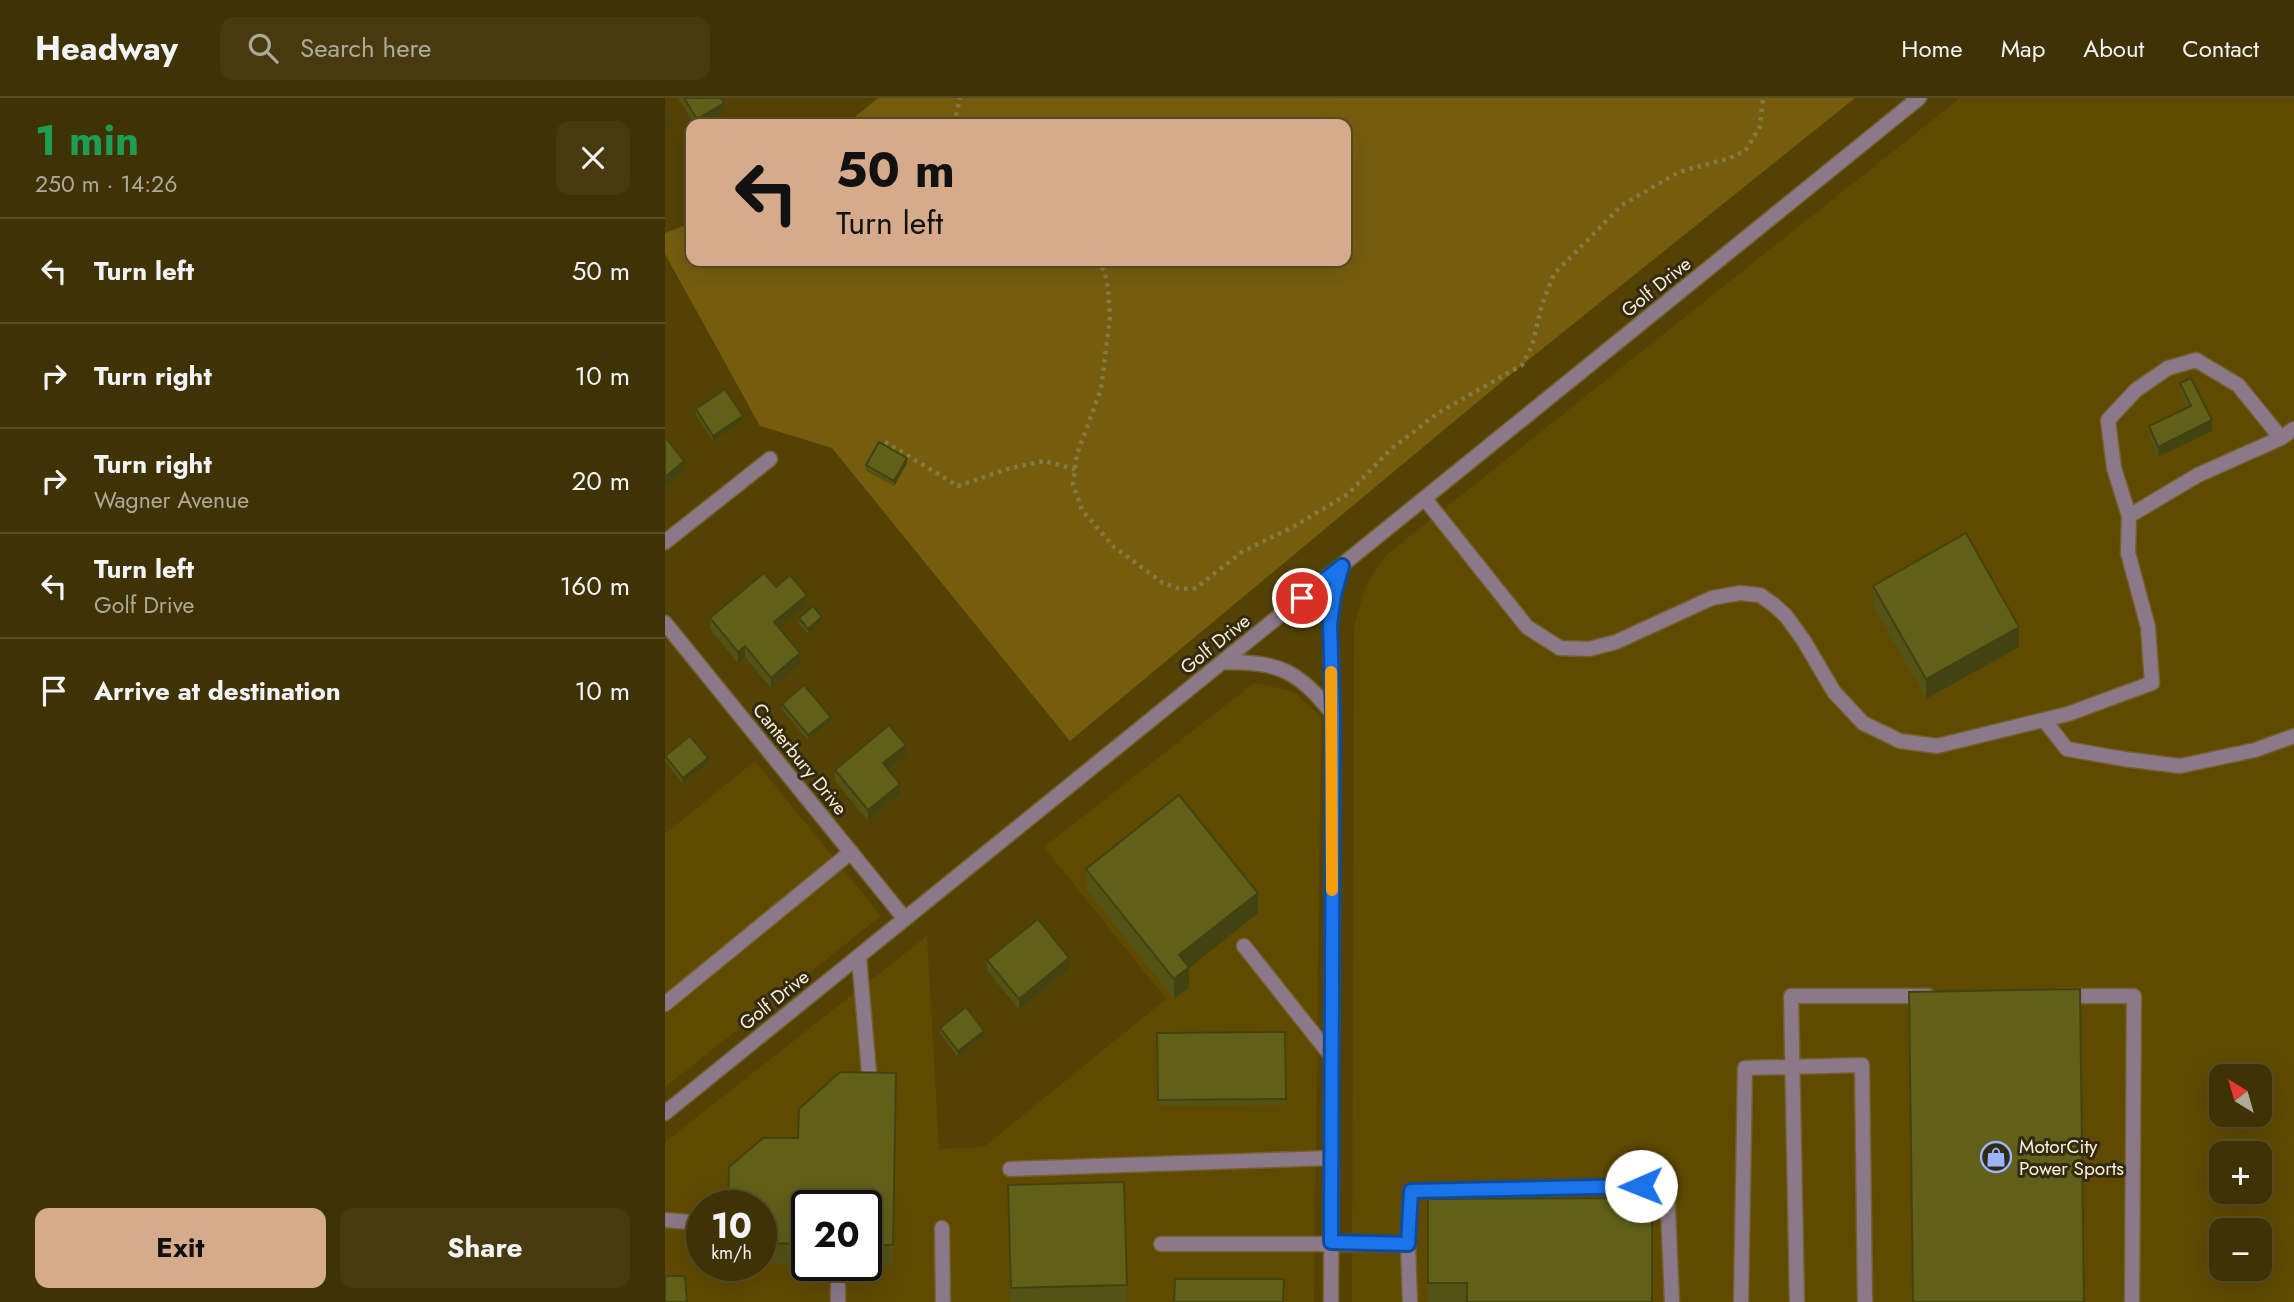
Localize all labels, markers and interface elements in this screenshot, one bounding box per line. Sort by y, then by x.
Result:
search box [220,17,710,80]
text: Headway [35,25,178,72]
icon: search [244,29,282,67]
text: Search here [300,29,431,67]
text: Home [1901,31,1963,66]
text: Map [2001,31,2045,66]
text: About [2083,31,2144,66]
text: Contact [2182,31,2259,66]
text: 1 min [35,110,139,171]
button: close [556,121,630,195]
text: 50 m [836,135,955,205]
icon: left [721,147,812,238]
text: 250 m · 14:26 [35,167,177,201]
text: Turn left [836,200,943,246]
street label: Golf Drive [1615,250,1697,324]
icon: left [35,252,73,290]
text: Turn left [94,252,194,290]
text: 50 m [572,252,630,290]
icon: right [35,357,73,395]
text: Turn right [94,357,212,395]
text: 10 m [575,357,630,395]
text: Turn right [94,445,212,483]
icon: right [35,462,73,500]
text: 20 m [572,462,630,500]
text: Wagner Avenue [94,483,249,517]
text: Turn left [94,550,194,588]
icon: left [35,567,73,605]
text: 160 m [560,567,630,605]
pin [1272,568,1332,628]
icon: arrive [1283,579,1321,617]
text: Golf Drive [94,588,194,622]
street label: Golf Drive [1174,607,1256,681]
icon: arrive [35,672,73,710]
text: Arrive at destination [94,672,341,710]
text: 10 m [575,672,630,710]
street label: Canterbury Drive [746,697,854,821]
street label: Golf Drive [733,963,815,1037]
north arrow [2209,1064,2271,1127]
map controls [2209,1064,2272,1281]
place label: MotorCity Power Sports [2019,1133,2124,1182]
shop icon: MotorCity Power Sports [1979,1140,2013,1174]
button: + [2209,1141,2272,1204]
position arrow [1604,1149,1678,1223]
speed limit sign: 20 [791,1190,882,1281]
text: 10 [711,1201,752,1251]
button: Exit [35,1208,326,1288]
button: Share [340,1208,630,1288]
button: − [2209,1218,2272,1281]
text: km/h [711,1240,752,1266]

